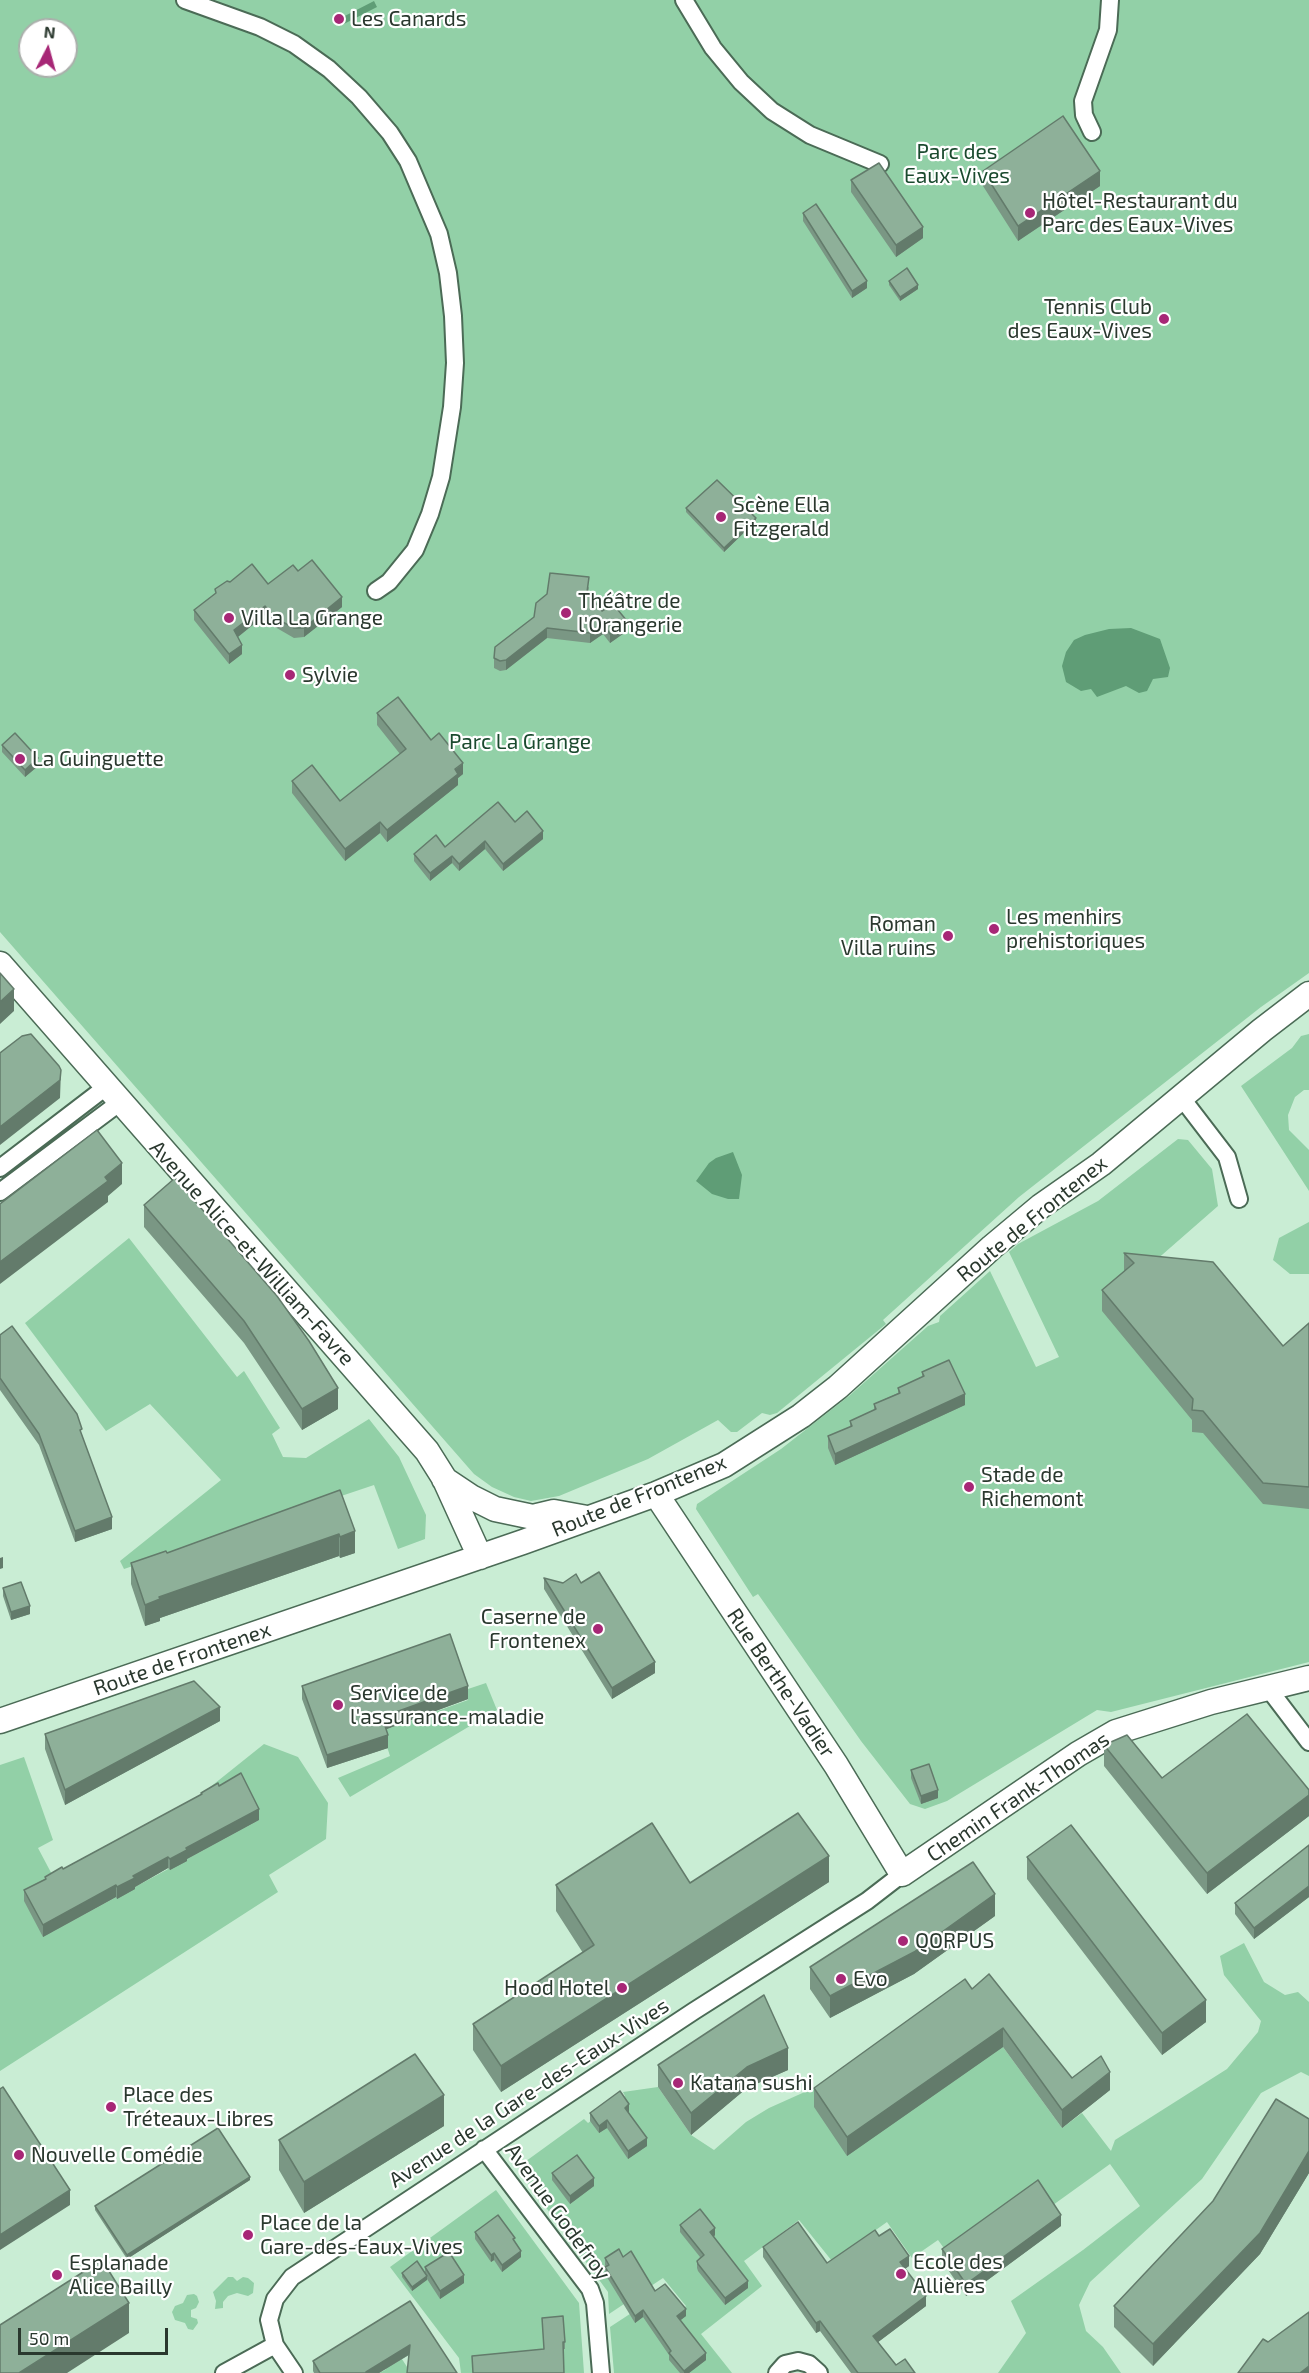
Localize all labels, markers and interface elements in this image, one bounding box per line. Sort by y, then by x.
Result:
place label: Les Canards [351,6,467,32]
marker: Les Canards [332,12,346,26]
north arrow [18,18,78,78]
text: N [43,22,56,42]
park label: Parc des Eaux-Vives [904,139,1010,189]
place label: Hôtel-Restaurant du Parc des Eaux-Vives [1042,188,1238,238]
marker: Hôtel-Restaurant du Parc des Eaux-Vives [1023,206,1037,220]
place label: Tennis Club des Eaux-Vives [1007,294,1152,344]
marker: Tennis Club des Eaux-Vives [1157,312,1171,326]
place label: Scène Ella Fitzgerald [733,492,830,542]
marker: Scène Ella Fitzgerald [714,510,728,524]
place label: Théâtre de l'Orangerie [578,588,682,638]
place label: Villa La Grange [241,605,383,631]
marker: Théâtre de l'Orangerie [559,606,573,620]
marker: Villa La Grange [222,611,236,625]
place label: Sylvie [302,662,358,688]
marker: Sylvie [283,668,297,682]
park label: Parc La Grange [449,729,591,755]
place label: La Guinguette [32,746,164,772]
marker: La Guinguette [13,752,27,766]
place label: Les menhirs prehistoriques [1006,904,1145,954]
place label: Roman Villa ruins [841,911,936,961]
marker: Les menhirs prehistoriques [987,922,1001,936]
marker: Roman Villa ruins [941,929,955,943]
street label: Avenue Alice-et-William-Favre [144,1135,360,1371]
street label: Route de Frontenex [952,1151,1112,1287]
street label: Route de Frontenex [548,1450,730,1542]
place label: Stade de Richemont [981,1462,1083,1512]
marker: Stade de Richemont [962,1480,976,1494]
place label: Caserne de Frontenex [481,1604,586,1654]
street label: Rue Berthe-Vadier [722,1604,840,1762]
street label: Route de Frontenex [90,1617,274,1701]
marker: Caserne de Frontenex [591,1622,605,1636]
place label: Service de l'assurance-maladie [350,1680,544,1730]
marker: Service de l'assurance-maladie [331,1698,345,1712]
street label: Chemin Frank-Thomas [922,1727,1114,1867]
place label: QORPUS [915,1928,994,1954]
marker: QORPUS [896,1934,910,1948]
place label: Evo [853,1966,888,1992]
marker: Evo [834,1972,848,1986]
place label: Hood Hotel [504,1975,610,2001]
marker: Hood Hotel [615,1981,629,1995]
street label: Avenue de la Gare-des-Eaux-Vives [384,1993,674,2193]
place label: Katana sushi [690,2070,813,2096]
marker: Katana sushi [671,2076,685,2090]
place label: Place des Tréteaux-Libres [123,2082,274,2132]
marker: Place des Tréteaux-Libres [104,2100,118,2114]
street label: Avenue Godefroy [500,2139,616,2285]
place label: Nouvelle Comédie [31,2142,203,2168]
marker: Nouvelle Comédie [12,2148,26,2162]
place label: Place de la Gare-des-Eaux-Vives [260,2210,463,2260]
marker: Place de la Gare-des-Eaux-Vives [241,2228,255,2242]
place label: Ecole des Allières [913,2249,1003,2299]
place label: Esplanade Alice Bailly [69,2250,172,2300]
marker: Ecole des Allières [894,2267,908,2281]
marker: Esplanade Alice Bailly [50,2268,64,2282]
scale bar [21,2316,171,2354]
text: 50 m [29,2327,69,2349]

